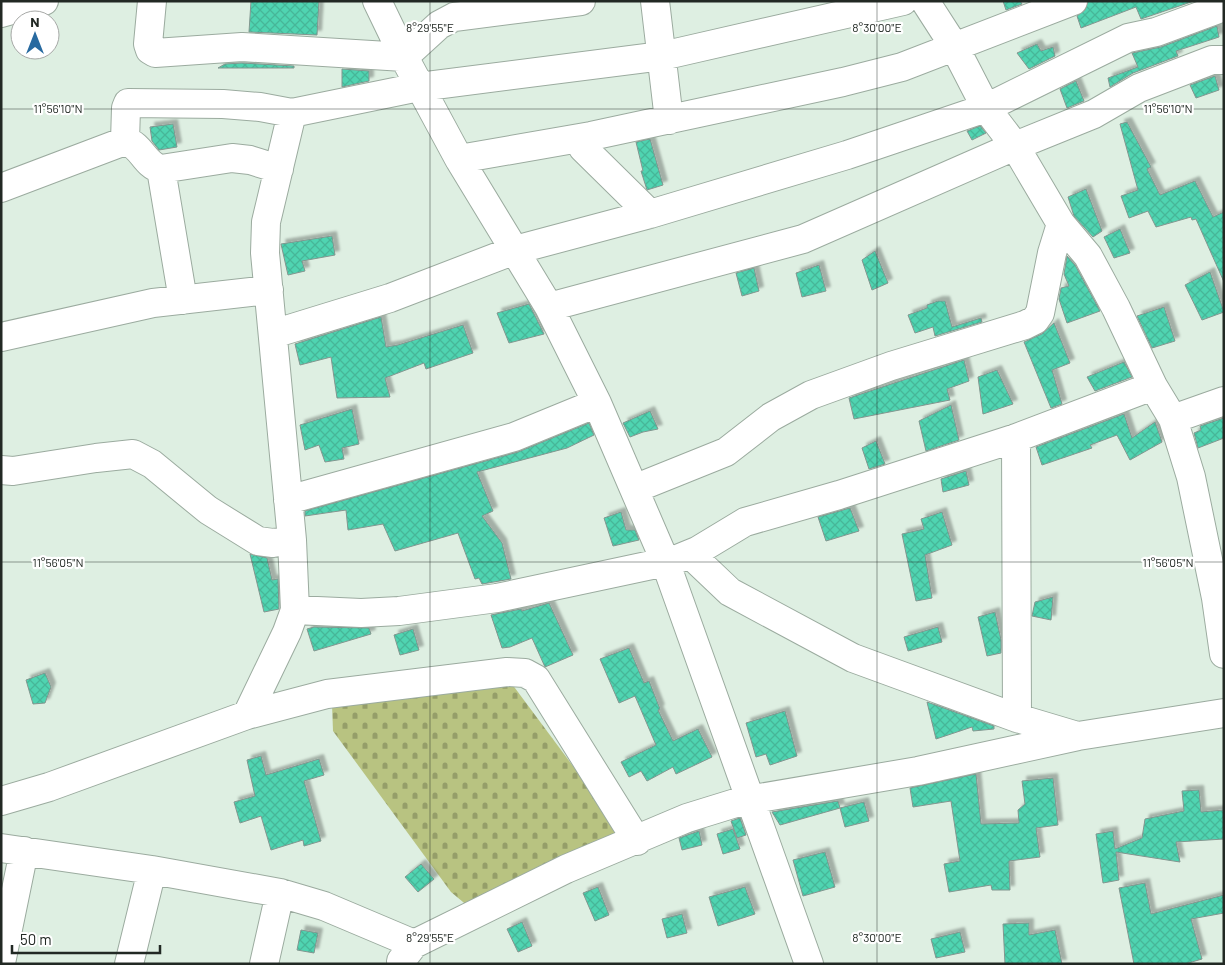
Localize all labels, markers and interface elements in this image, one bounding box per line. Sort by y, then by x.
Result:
north arrow [10,10,60,60]
text: N [30,13,40,30]
text: 8°29'55"E [406,20,454,34]
text: 8°30'00"E [852,20,902,34]
text: 11°56'10"N [33,101,83,115]
text: 11°56'10"N [1143,101,1193,115]
text: 11°56'05"N [32,555,84,569]
text: 11°56'05"N [1142,555,1194,569]
scale bar [12,922,160,954]
text: 50 m [20,930,52,948]
text: 8°29'55"E [406,930,454,944]
text: 8°30'00"E [852,930,902,944]

